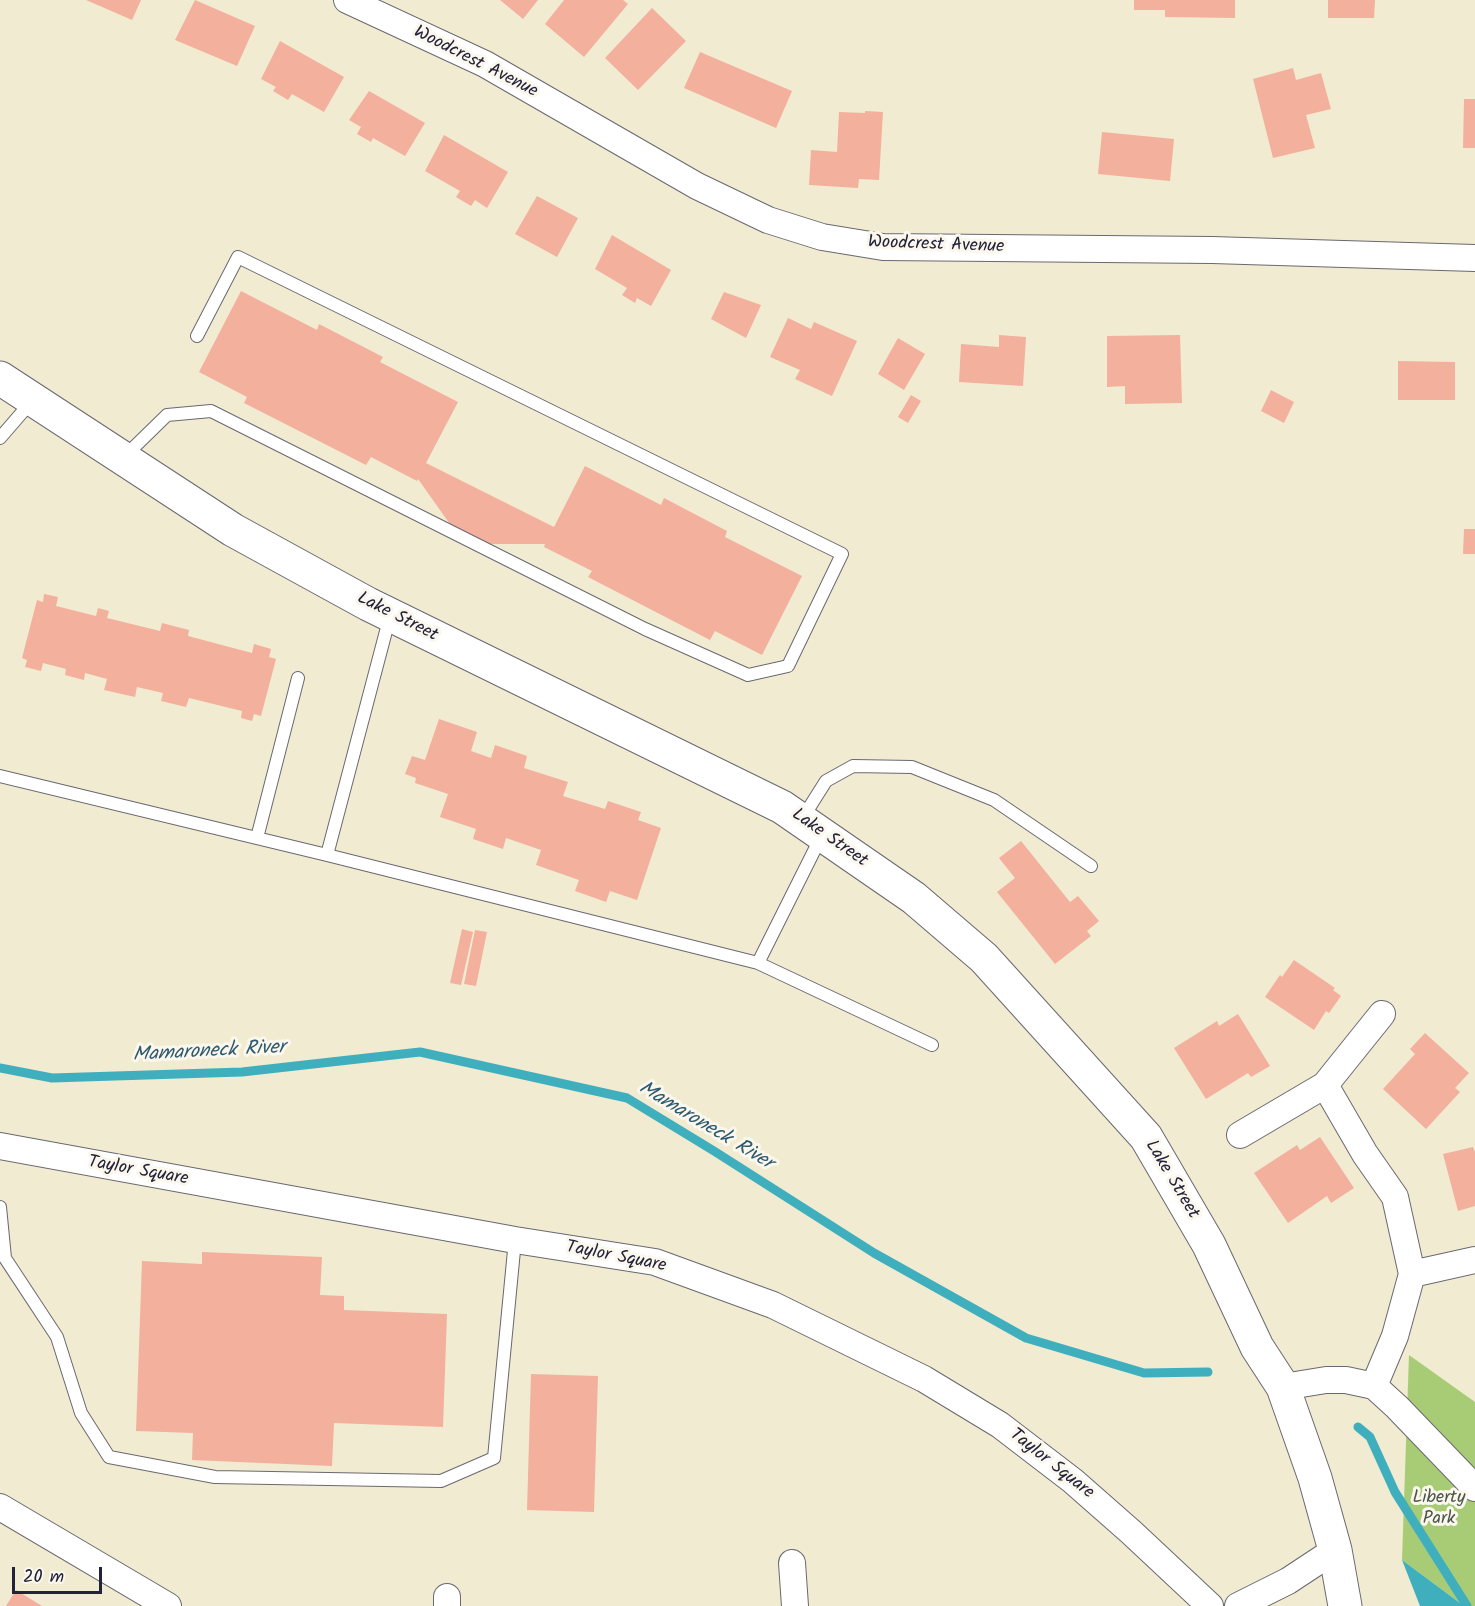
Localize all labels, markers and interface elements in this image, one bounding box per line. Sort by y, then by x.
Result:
street label: Woodcrest Avenue [409,22,541,104]
street label: Woodcrest Avenue [868,233,1004,259]
street label: Lake Street [353,588,441,648]
street label: Lake Street [787,805,871,873]
water label: Mamaroneck River [132,1037,286,1069]
water label: Mamaroneck River [633,1077,777,1177]
street label: Lake Street [1139,1137,1203,1223]
street label: Taylor Square [86,1153,190,1191]
street label: Taylor Square [564,1238,668,1278]
street label: Taylor Square [1004,1425,1098,1505]
park label: Liberty Park [1412,1488,1466,1530]
scale bar [15,1555,105,1593]
text: 20 m [23,1563,64,1592]

